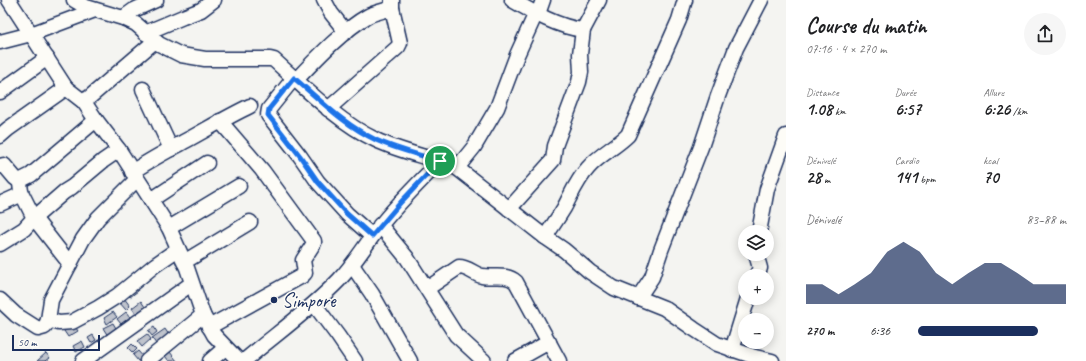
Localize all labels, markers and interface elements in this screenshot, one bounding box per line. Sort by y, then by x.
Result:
text: Course du matin [806,12,926,40]
button: share [1024,13,1066,55]
text: 07:16 · 4 × 270 m [806,41,887,57]
text: Distance [806,85,839,99]
text: Durée [895,85,916,99]
text: Allure [983,85,1004,99]
text: 1.08 [806,99,832,120]
text: 6:57 [895,99,921,120]
text: 6:26 [983,99,1010,120]
text: km [832,104,846,118]
text: /km [1010,104,1027,118]
pin [423,144,457,178]
icon: arrive [429,150,451,172]
text: Dénivelé [806,153,836,167]
text: Cardio [895,153,919,167]
text: kcal [983,153,998,167]
text: 28 [806,167,821,188]
text: 141 [895,167,918,188]
text: 70 [983,167,999,188]
text: m [821,172,830,186]
text: bpm [918,172,935,186]
text: Dénivelé [806,212,841,228]
text: 83–88 m [1026,212,1066,228]
map controls [738,225,774,349]
button: layers [738,225,774,261]
button: + [738,269,774,305]
place label: Simpore [282,288,337,313]
marker: Simpore [269,295,279,305]
button: − [738,313,774,349]
text: 270 m [806,323,834,339]
text: 6:36 [870,323,890,339]
scale bar [12,333,100,352]
text: 50 m [18,335,37,349]

